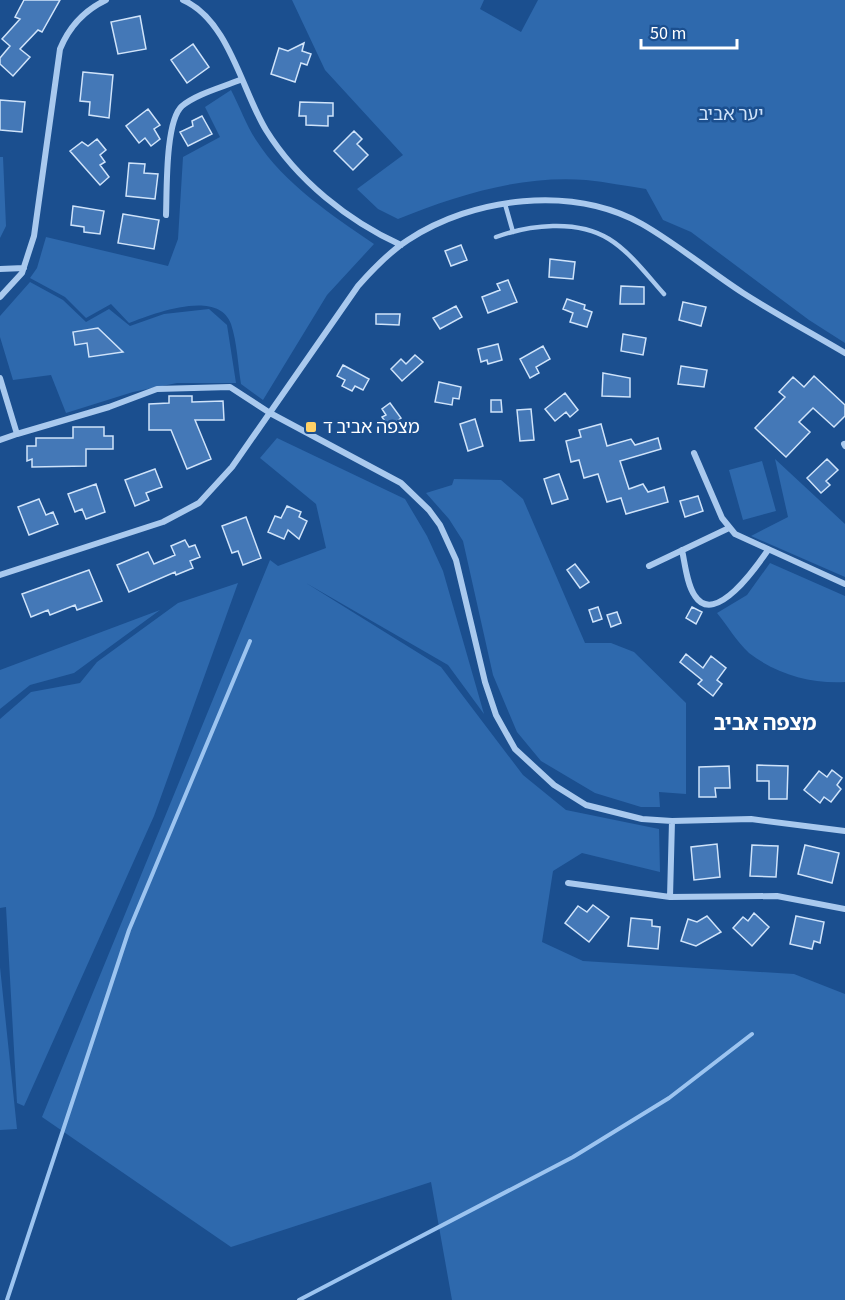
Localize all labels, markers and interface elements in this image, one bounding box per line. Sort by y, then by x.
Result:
scale bar [641,12,737,50]
text: 50 m [650,21,686,46]
park label: יער אביב [698,102,764,127]
place label: מצפה אביב ד [323,415,420,440]
marker: מצפה אביב ד [304,420,318,434]
district label: מצפה אביב [714,708,817,738]

